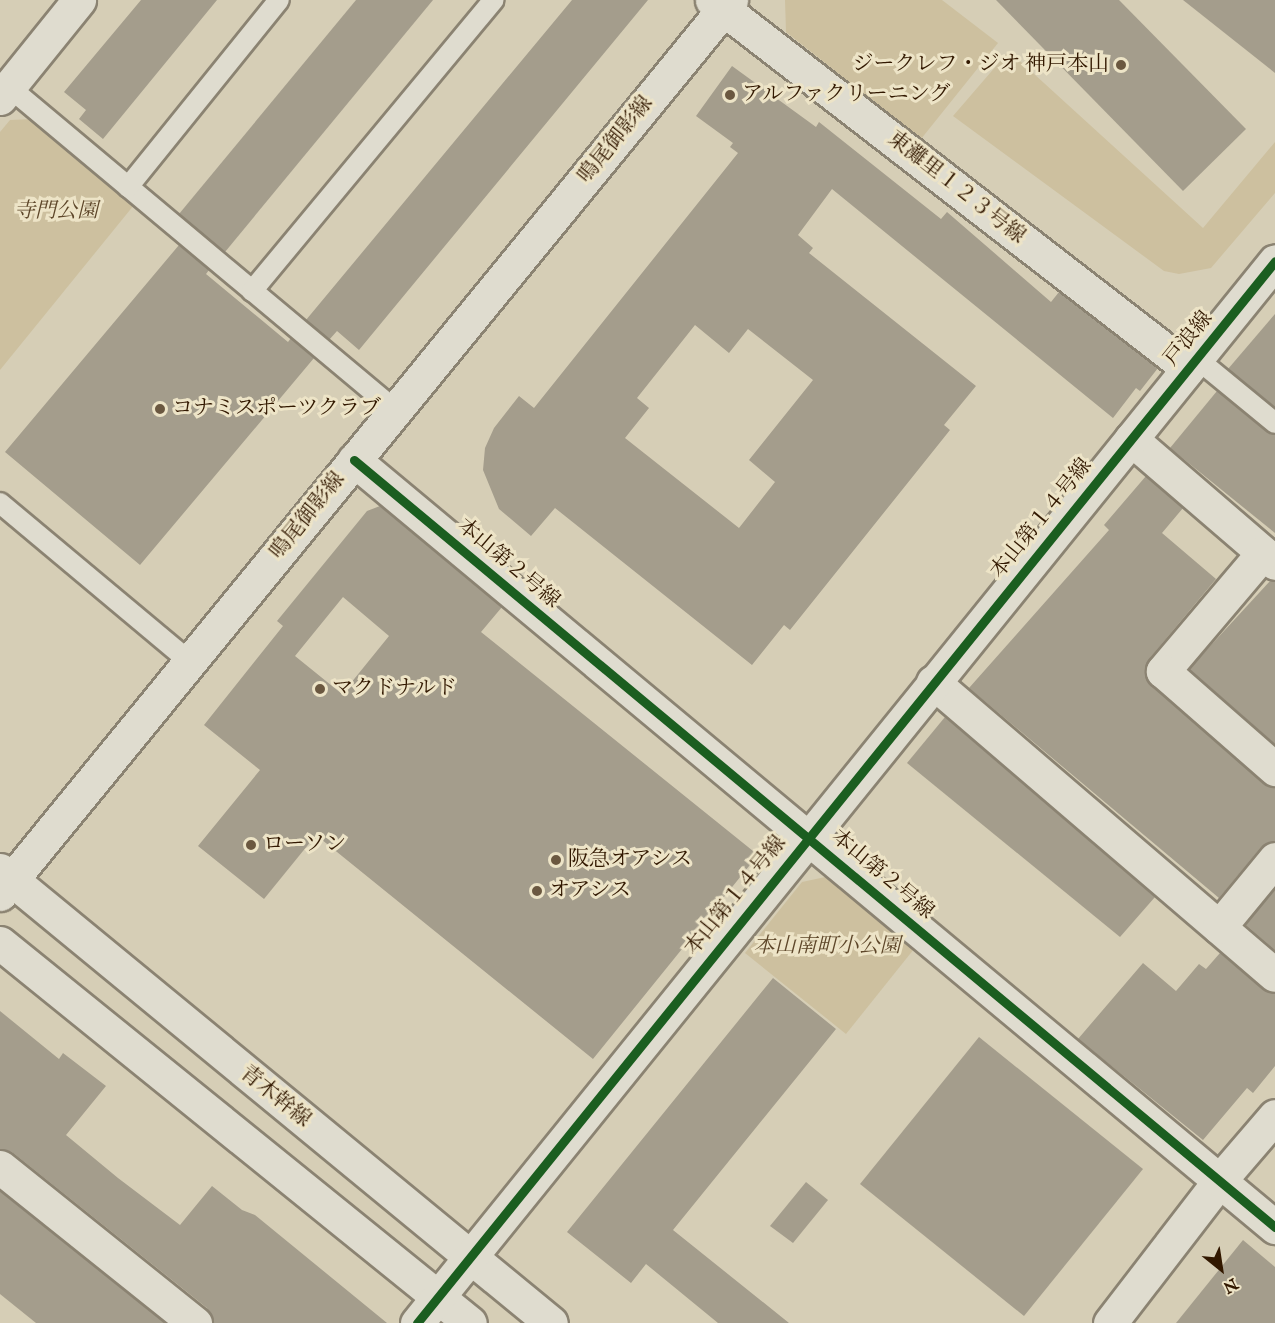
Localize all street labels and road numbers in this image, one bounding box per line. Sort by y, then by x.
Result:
street label: 鳴尾御影線 [573,91,659,189]
street label: 東灘里１２３号線 [882,126,1030,250]
street label: 戸浪線 [1159,307,1219,371]
street label: 本山第１４号線 [986,454,1098,584]
street label: 鳴尾御影線 [265,467,351,565]
street label: 本山第２号線 [452,514,564,614]
street label: 本山第２号線 [826,825,938,925]
street label: 本山第１４号線 [680,831,792,961]
street label: 青木幹線 [234,1061,316,1133]

